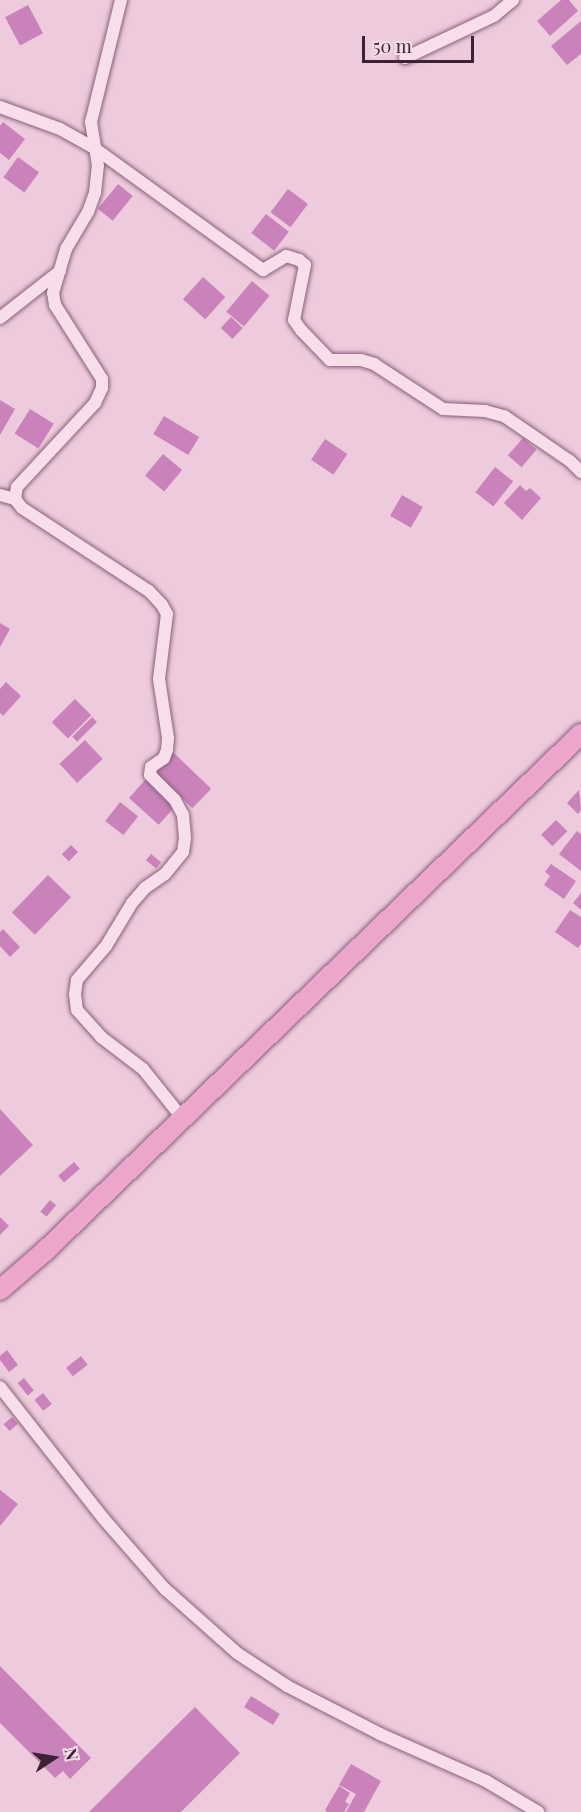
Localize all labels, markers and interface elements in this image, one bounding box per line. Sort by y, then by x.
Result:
scale bar [365,24,478,62]
text: 50 m [373,34,412,58]
north arrow [24,1728,84,1788]
text: N [61,1746,84,1762]

